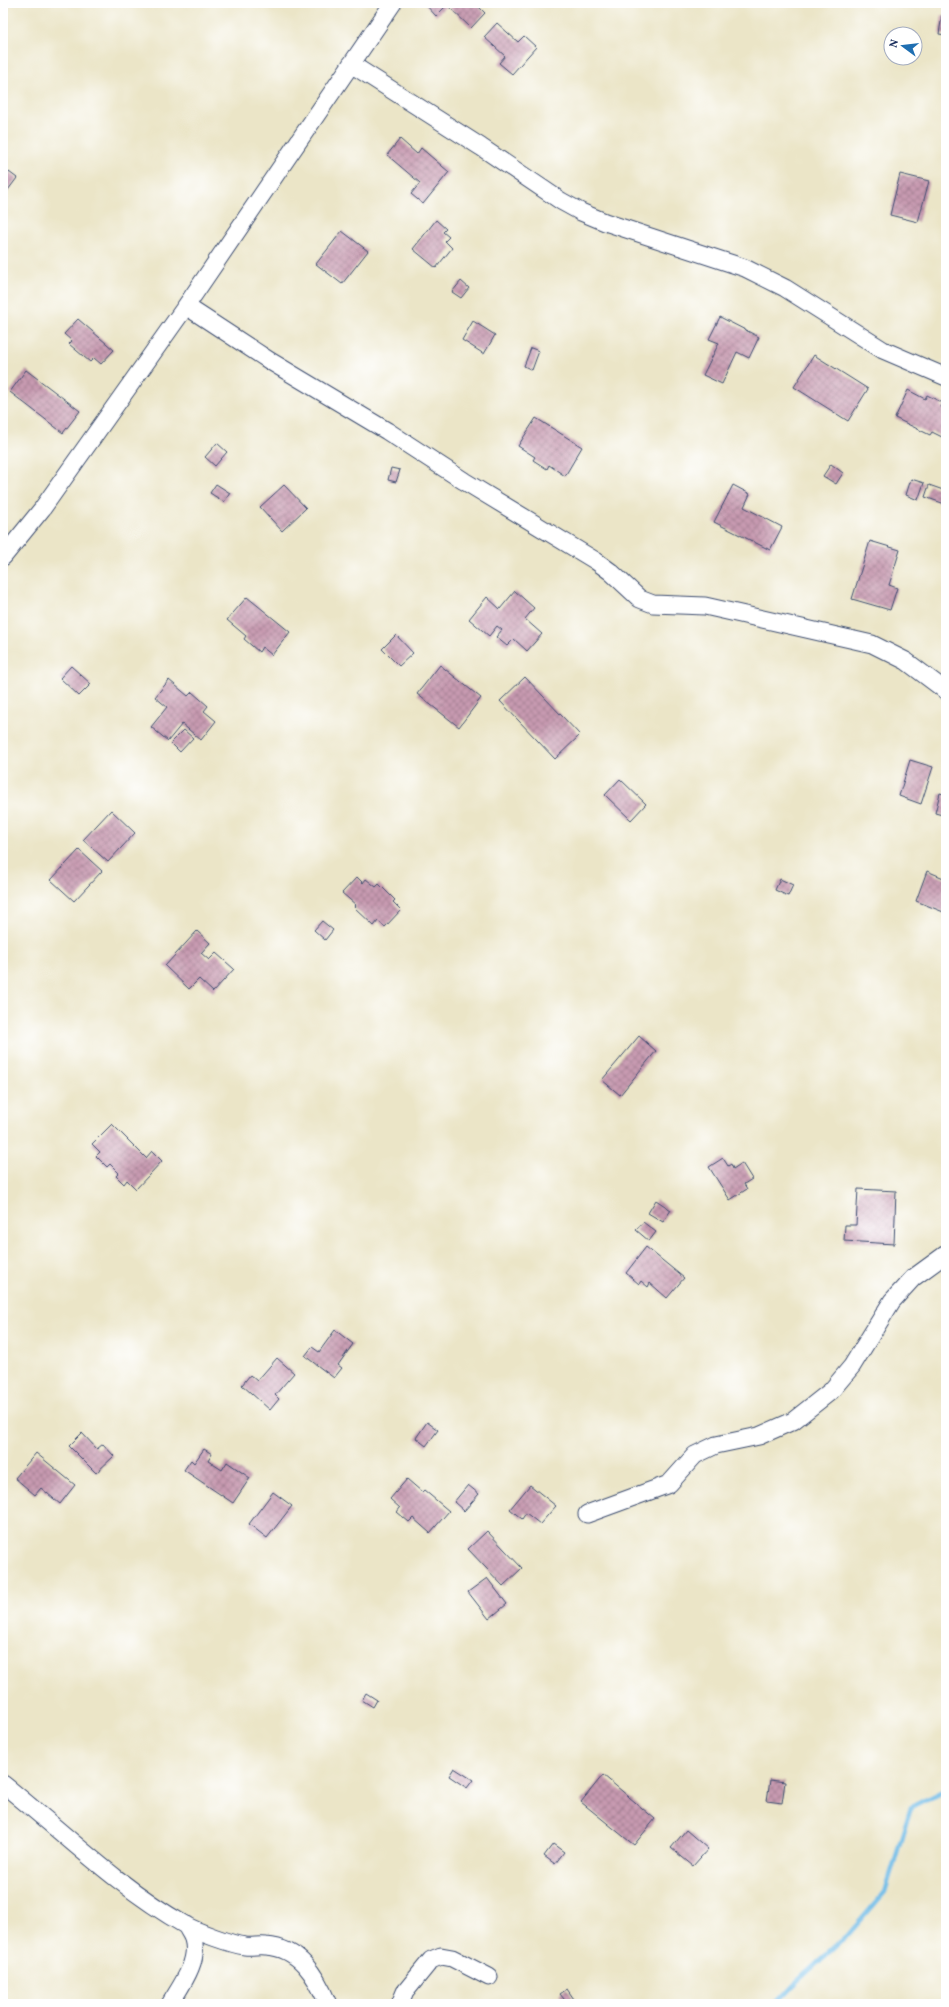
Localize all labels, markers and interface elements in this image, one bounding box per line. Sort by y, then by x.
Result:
north arrow [883,26,923,66]
text: N [887,38,903,50]

